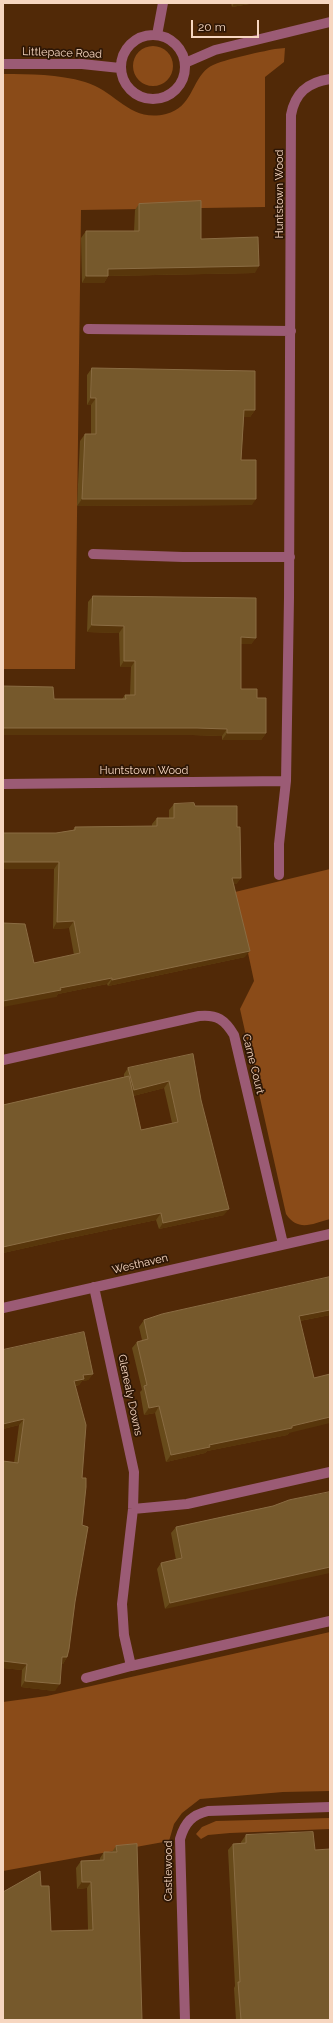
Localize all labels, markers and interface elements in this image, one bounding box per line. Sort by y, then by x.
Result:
scale bar [193,12,261,38]
text: 20 m [198,20,226,34]
street label: Littlepace Road [22,45,102,61]
street label: Huntstown Wood [273,150,287,238]
street label: Huntstown Wood [100,764,188,778]
street label: Carne Court [239,1033,267,1095]
street label: Westhaven [111,1251,169,1277]
street label: Glenealy Downs [115,1353,145,1437]
street label: Castlewood [162,1841,176,1901]

